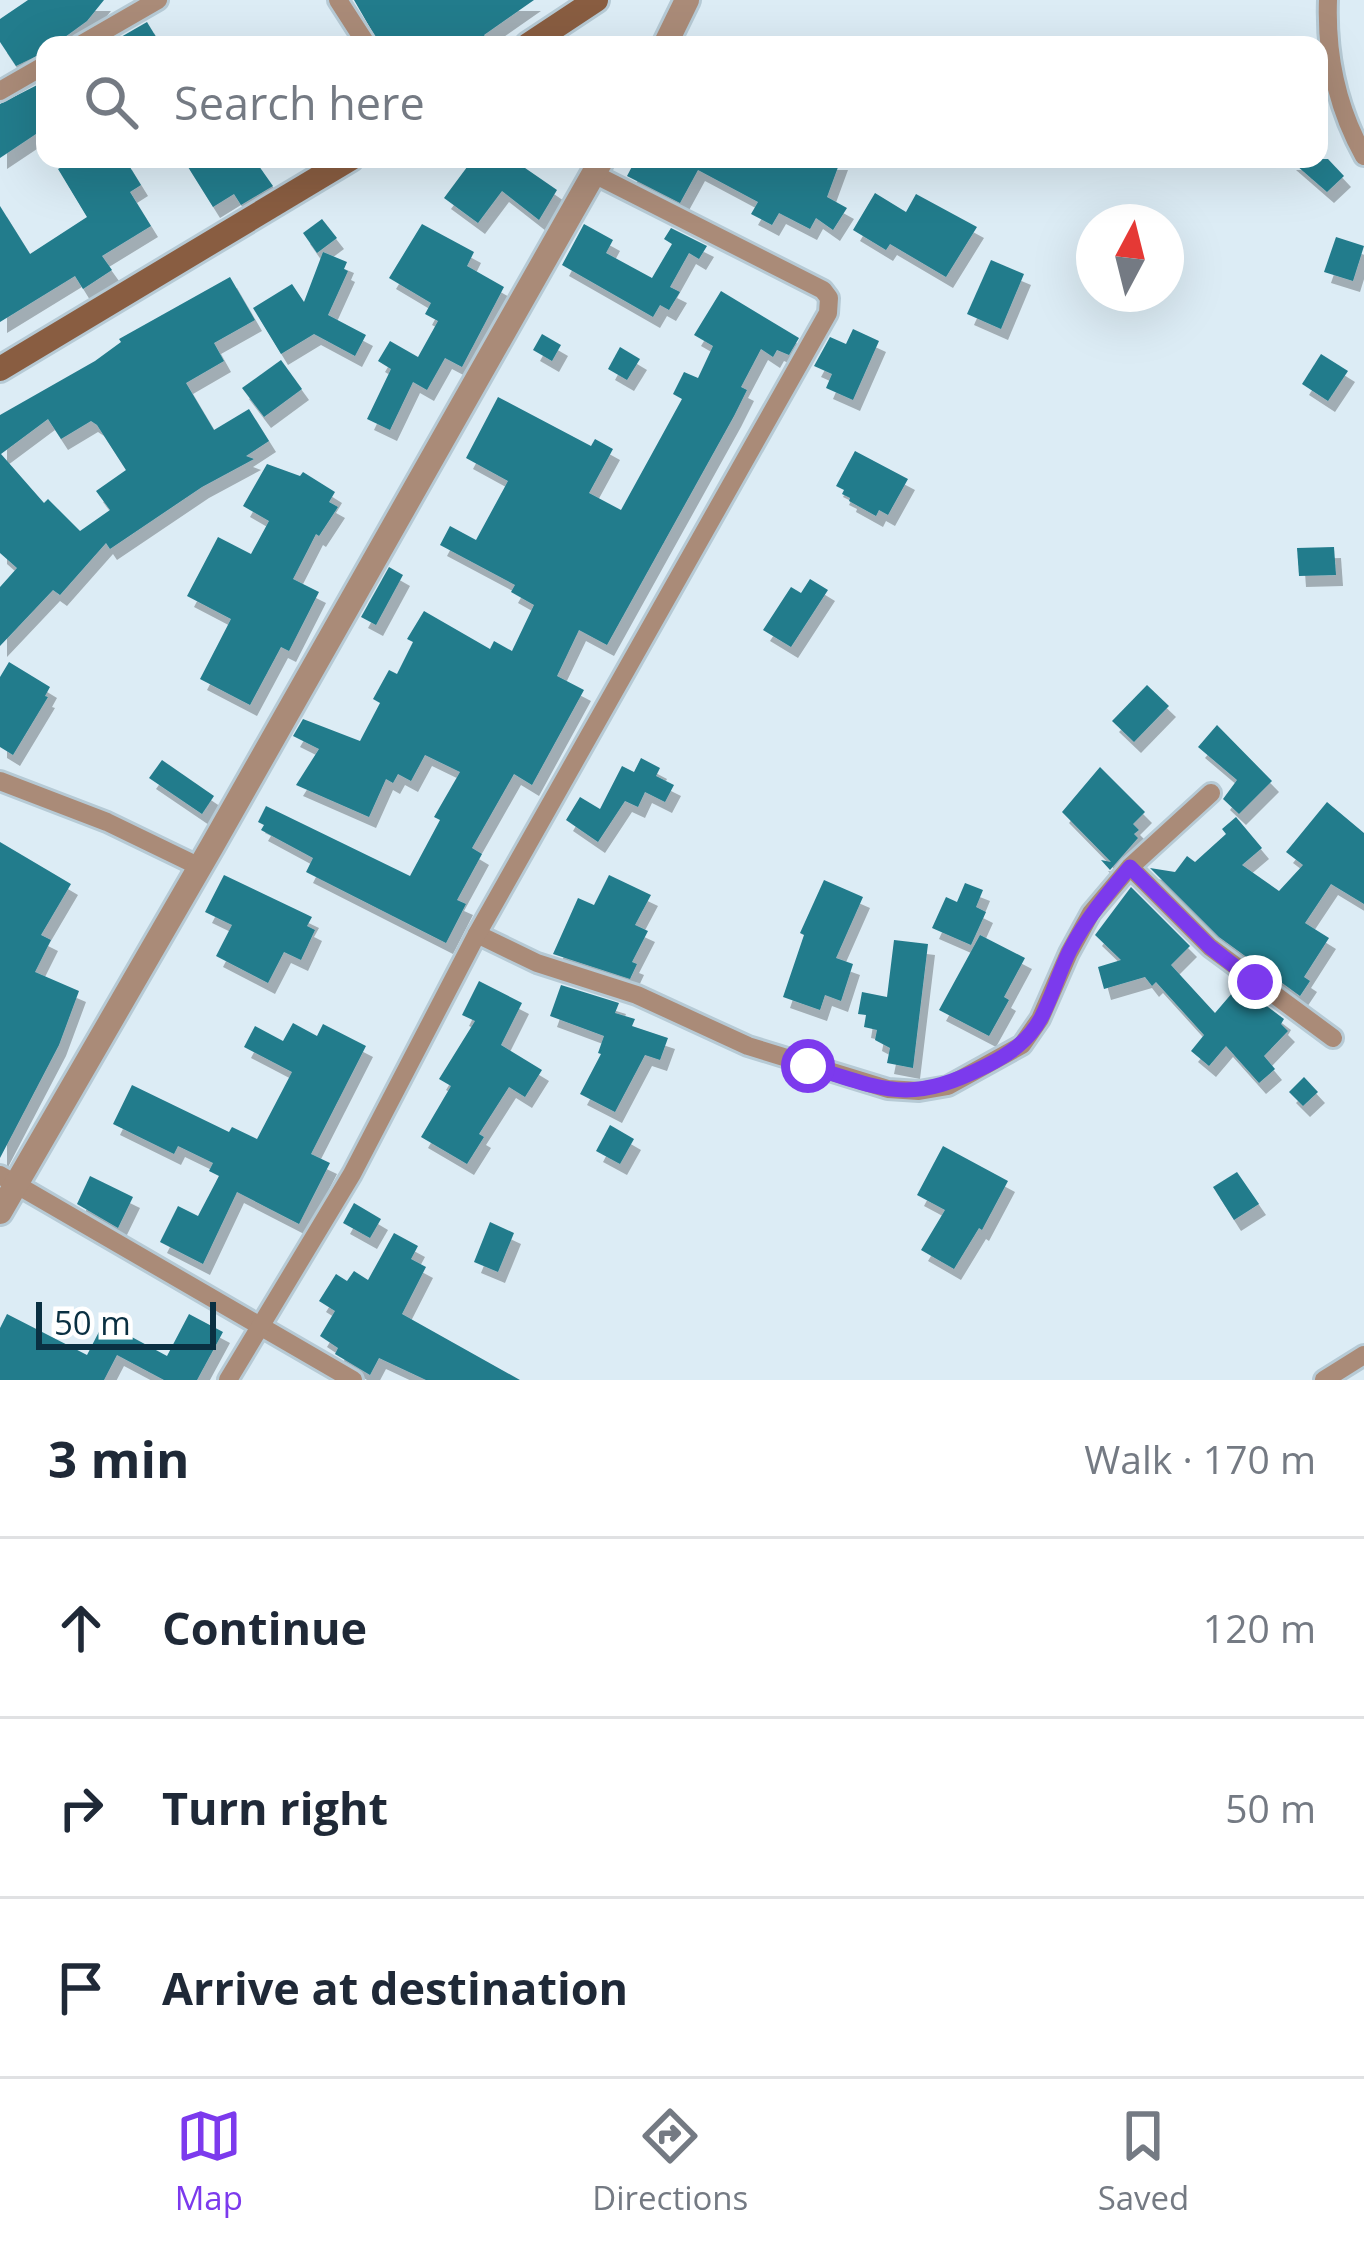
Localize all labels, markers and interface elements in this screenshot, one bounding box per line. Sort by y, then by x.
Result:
search box [36,36,1328,168]
icon: search [78,69,144,135]
text: Search here [174,72,425,133]
north arrow [1076,204,1184,312]
route end [1228,955,1282,1009]
route start [781,1039,835,1093]
scale bar [36,1296,216,1349]
text: 50 m [54,1300,131,1345]
text: 3 min [48,1423,190,1493]
text: Walk · 170 m [1084,1432,1316,1485]
icon: ahead [48,1595,114,1661]
text: Continue [162,1597,367,1658]
text: 120 m [1203,1601,1316,1654]
icon: right [48,1775,114,1841]
text: Turn right [162,1777,388,1838]
text: 50 m [1225,1781,1316,1834]
icon: arrive [48,1955,114,2021]
text: Arrive at destination [162,1957,628,2018]
tab: Map [175,2103,243,2220]
tab: Directions [592,2103,748,2220]
tab: Saved [1098,2103,1189,2220]

